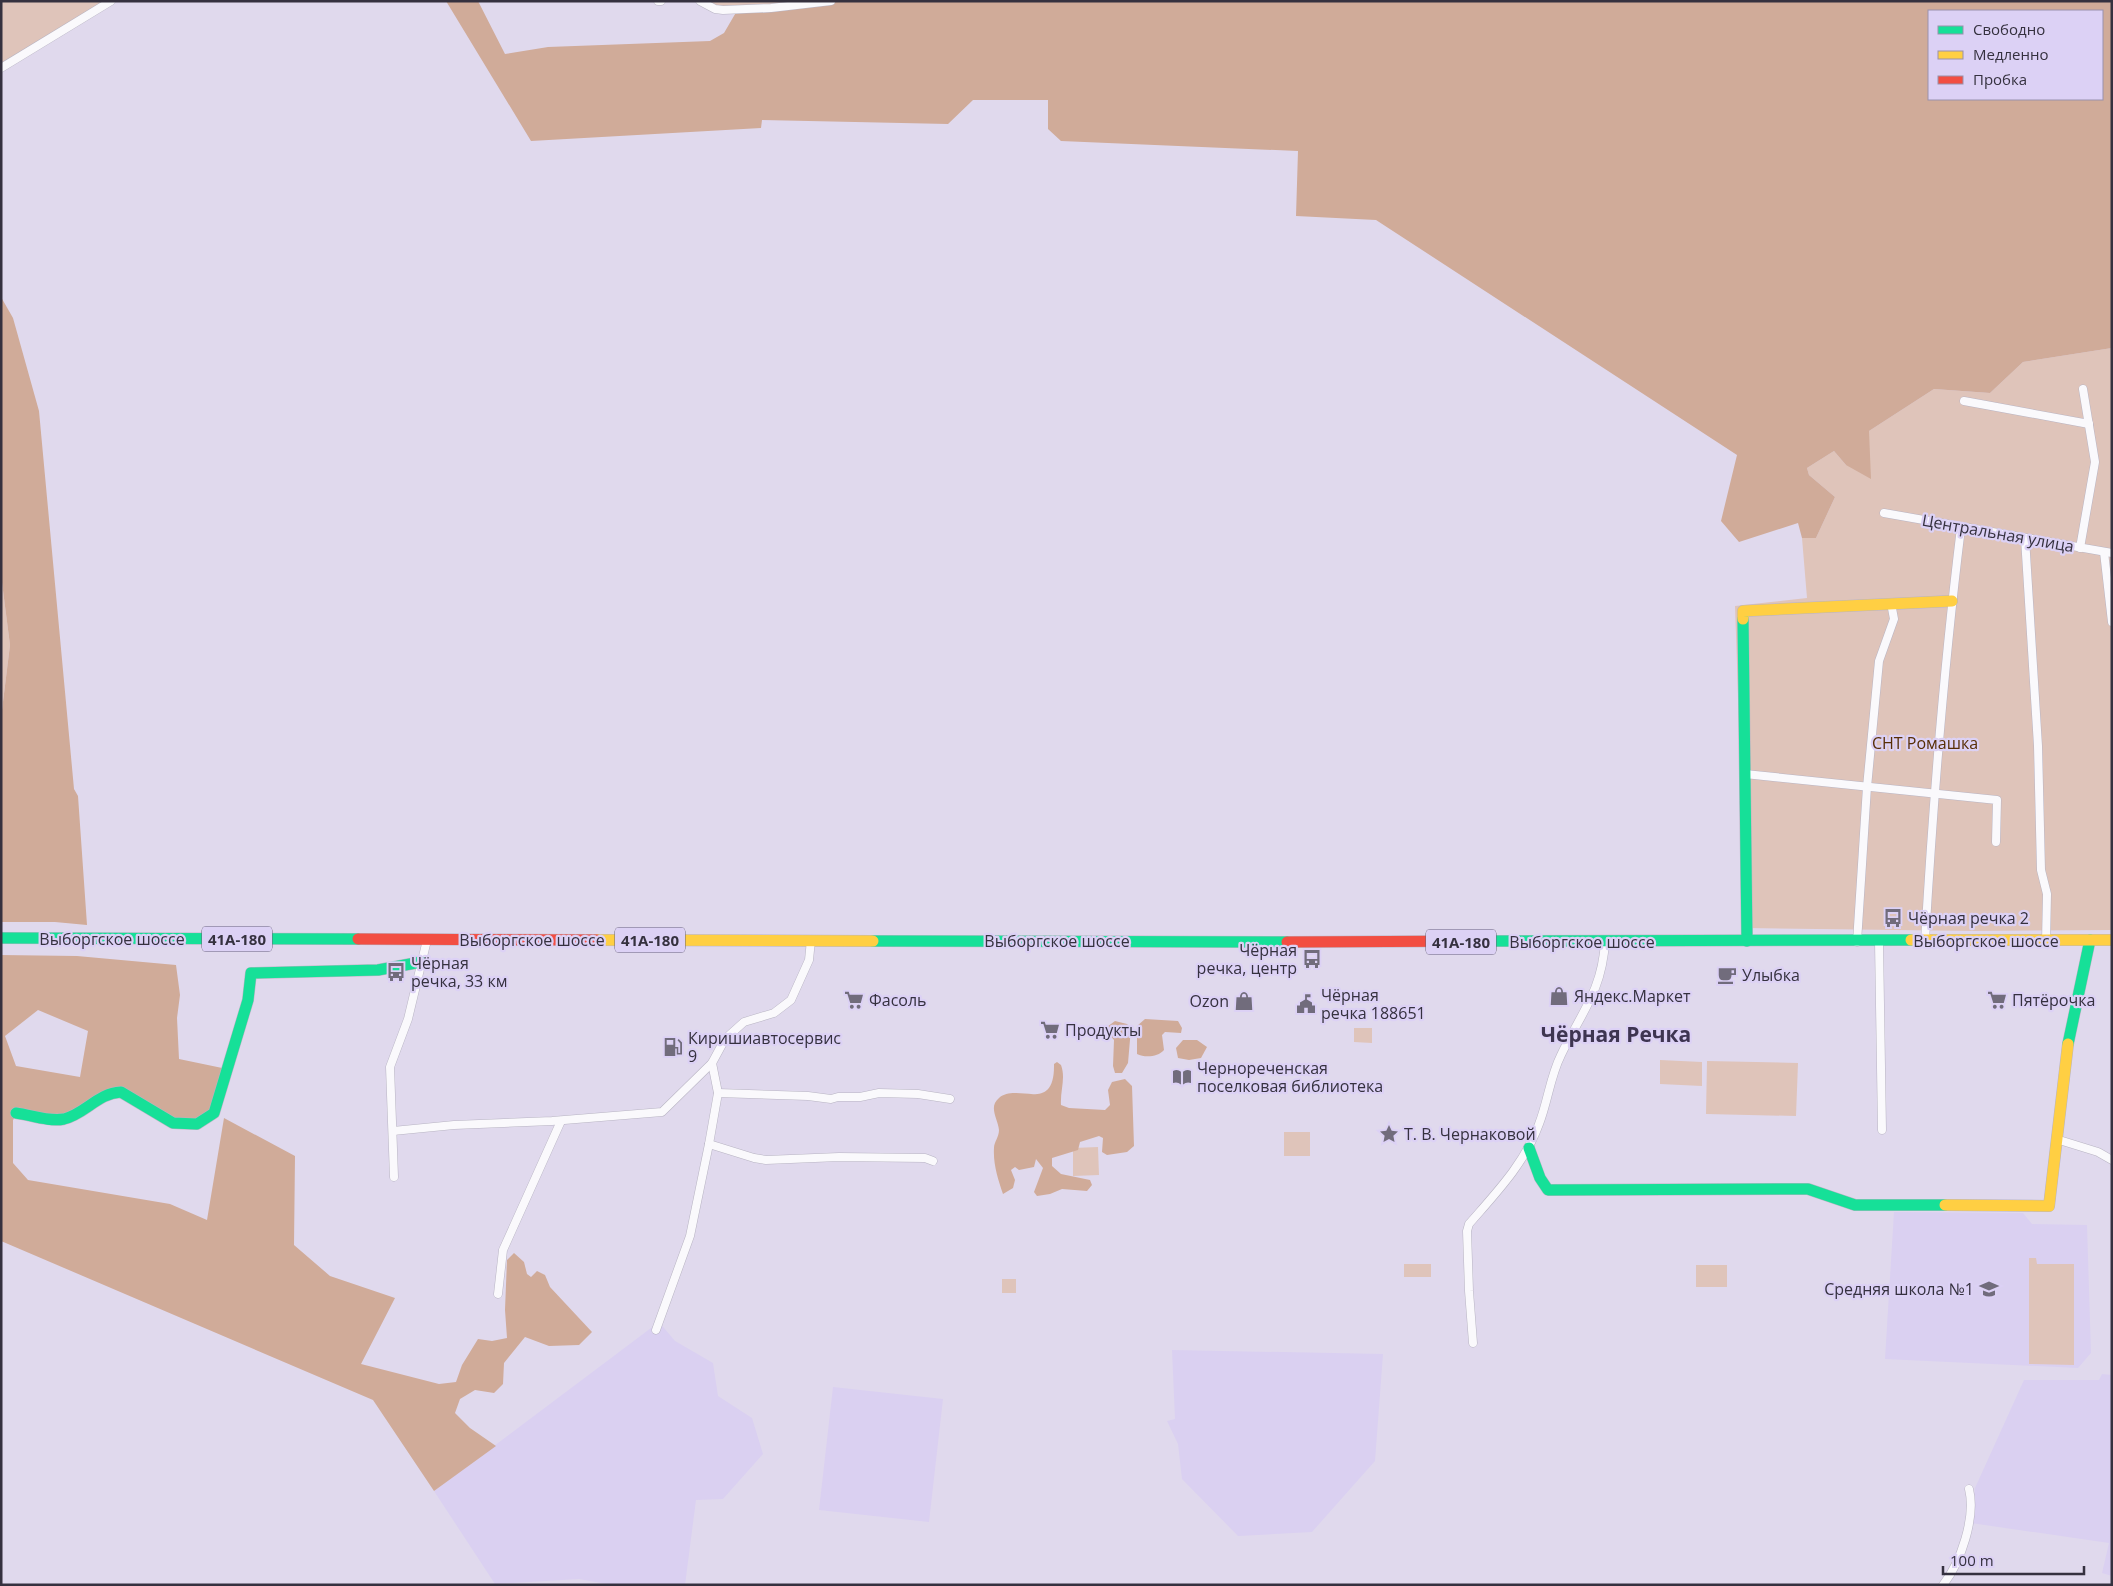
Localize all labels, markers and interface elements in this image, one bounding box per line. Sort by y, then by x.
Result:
legend [1928,10,2103,100]
text: Свободно [1973,19,2045,39]
text: Медленно [1973,44,2049,64]
text: Пробка [1973,69,2027,89]
street label: Центральная улица [1920,509,2076,557]
park label: СНТ Ромашка [1872,732,1978,754]
bus stop icon: Чёрная речка 2 [1882,907,1904,929]
place label: Чёрная речка 2 [1908,907,2029,929]
road number: 41А-180 [202,926,272,952]
street label: Выборгское шоссе [39,928,185,950]
road number: 41А-180 [615,928,685,952]
street label: Выборгское шоссе [459,929,605,951]
street label: Выборгское шоссе [984,930,1130,952]
road number: 41А-180 [1426,930,1496,954]
street label: Выборгское шоссе [1913,930,2059,952]
street label: Выборгское шоссе [1509,931,1655,953]
place label: Чёрная речка, центр [1197,939,1297,979]
bus stop icon: Чёрная речка, центр [1301,948,1323,970]
place label: Чёрная речка, 33 км [411,952,507,992]
bus stop icon: Чёрная речка, 33 км [385,961,407,983]
cafe icon: Улыбка [1716,964,1738,986]
place label: Улыбка [1742,964,1800,986]
place label: Чёрная речка 188651 [1321,984,1426,1024]
shop icon: Яндекс.Маркет [1548,985,1570,1007]
place label: Яндекс.Маркет [1574,985,1691,1007]
supermarket icon: Фасоль [843,989,865,1011]
place label: Фасоль [869,989,927,1011]
supermarket icon: Пятёрочка [1986,989,2008,1011]
place label: Пятёрочка [2012,989,2095,1011]
place label: Ozon [1190,990,1229,1012]
shop icon: Ozon [1233,990,1255,1012]
public building icon: Чёрная речка 188651 [1295,993,1317,1015]
supermarket icon: Продукты [1039,1019,1061,1041]
place label: Продукты [1065,1019,1141,1041]
district label: Чёрная Речка [1541,1020,1691,1048]
place label: Киришиавтосервис 9 [688,1027,841,1067]
fuel station icon: Киришиавтосервис 9 [662,1036,684,1058]
place label: Чернореченская поселковая библиотека [1197,1057,1383,1097]
library icon: Чернореченская поселковая библиотека [1171,1066,1193,1088]
place icon: Т. В. Чернаковой [1378,1123,1400,1145]
place label: Т. В. Чернаковой [1404,1123,1536,1145]
place label: Средняя школа №1 [1824,1278,1974,1300]
school or university icon: Средняя школа №1 [1978,1278,2000,1300]
scale bar [1943,1544,2084,1576]
text: 100 m [1950,1550,1994,1570]

